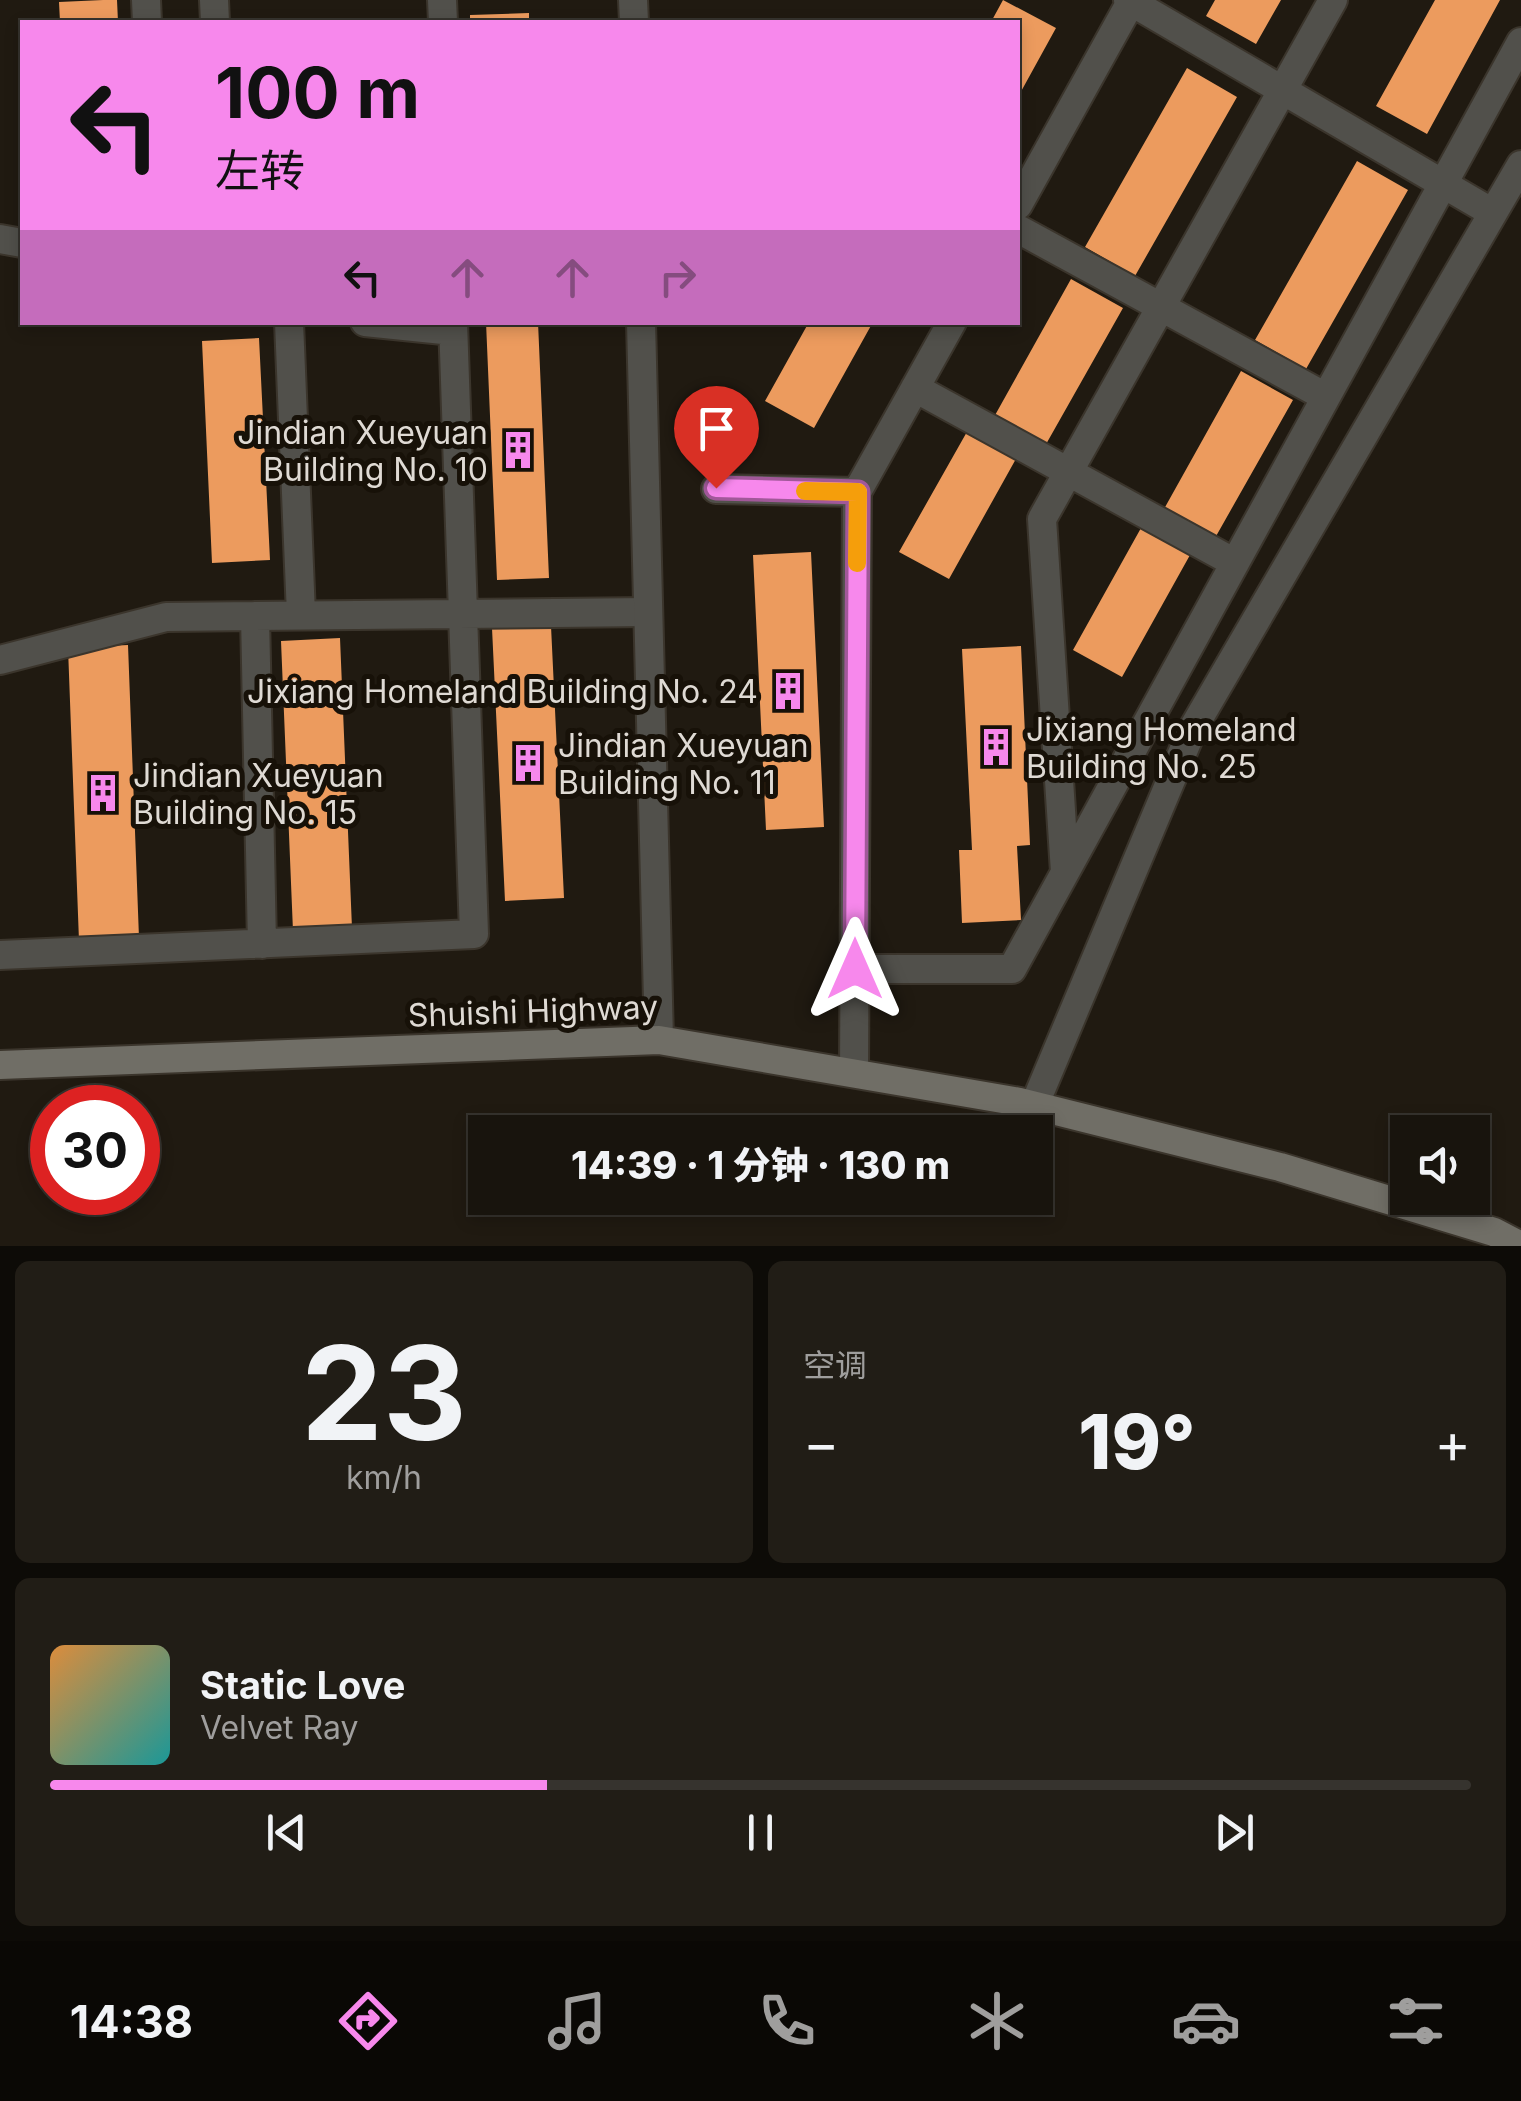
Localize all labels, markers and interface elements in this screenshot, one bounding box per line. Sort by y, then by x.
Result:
text: 100 m [215,50,420,135]
icon: left [50,60,180,190]
text: 左转 [215,143,305,198]
icon: left [335,250,390,305]
icon: ahead [440,250,495,305]
icon: ahead [545,250,600,305]
icon: right [650,250,705,305]
pin [674,386,759,489]
icon: arrive [689,401,744,456]
place label: Jindian Xueyuan Building No. 10 [237,413,488,489]
building icon: Jindian Xueyuan Building No. 10 [497,429,539,471]
building icon: Jixiang Homeland Building No. 24 [767,670,809,712]
place label: Jixiang Homeland Building No. 24 [247,672,758,711]
place label: Jixiang Homeland Building No. 25 [1026,710,1297,786]
place label: Jindian Xueyuan Building No. 11 [558,726,809,802]
building icon: Jixiang Homeland Building No. 25 [975,726,1017,768]
building icon: Jindian Xueyuan Building No. 11 [507,742,549,784]
place label: Jindian Xueyuan Building No. 15 [133,756,384,832]
building icon: Jindian Xueyuan Building No. 15 [82,772,124,814]
position arrow [803,917,907,1021]
street label: Shuishi Highway [407,987,659,1035]
speed limit sign: 30 [30,1085,160,1215]
map controls [1390,1115,1490,1215]
button: sound [1390,1115,1490,1215]
text: 14:39 · 1 分钟 · 130 m [571,1142,950,1188]
text: 23 [301,1314,467,1471]
text: 空调 [803,1346,867,1385]
text: 19° [1078,1396,1196,1487]
text: − [803,1410,839,1476]
text: + [1435,1410,1471,1476]
text: km/h [346,1458,422,1497]
text: Static Love [200,1662,405,1708]
text: Velvet Ray [200,1708,358,1747]
icon: previous [259,1805,314,1860]
icon: pause [733,1805,788,1860]
icon: next [1207,1805,1262,1860]
icon: directions [333,1986,403,2056]
icon: music [542,1986,612,2056]
icon: phone [752,1986,822,2056]
icon: climate [962,1986,1032,2056]
icon: car [1171,1986,1241,2056]
icon: filters [1381,1986,1451,2056]
text: 14:38 [70,1994,193,2049]

